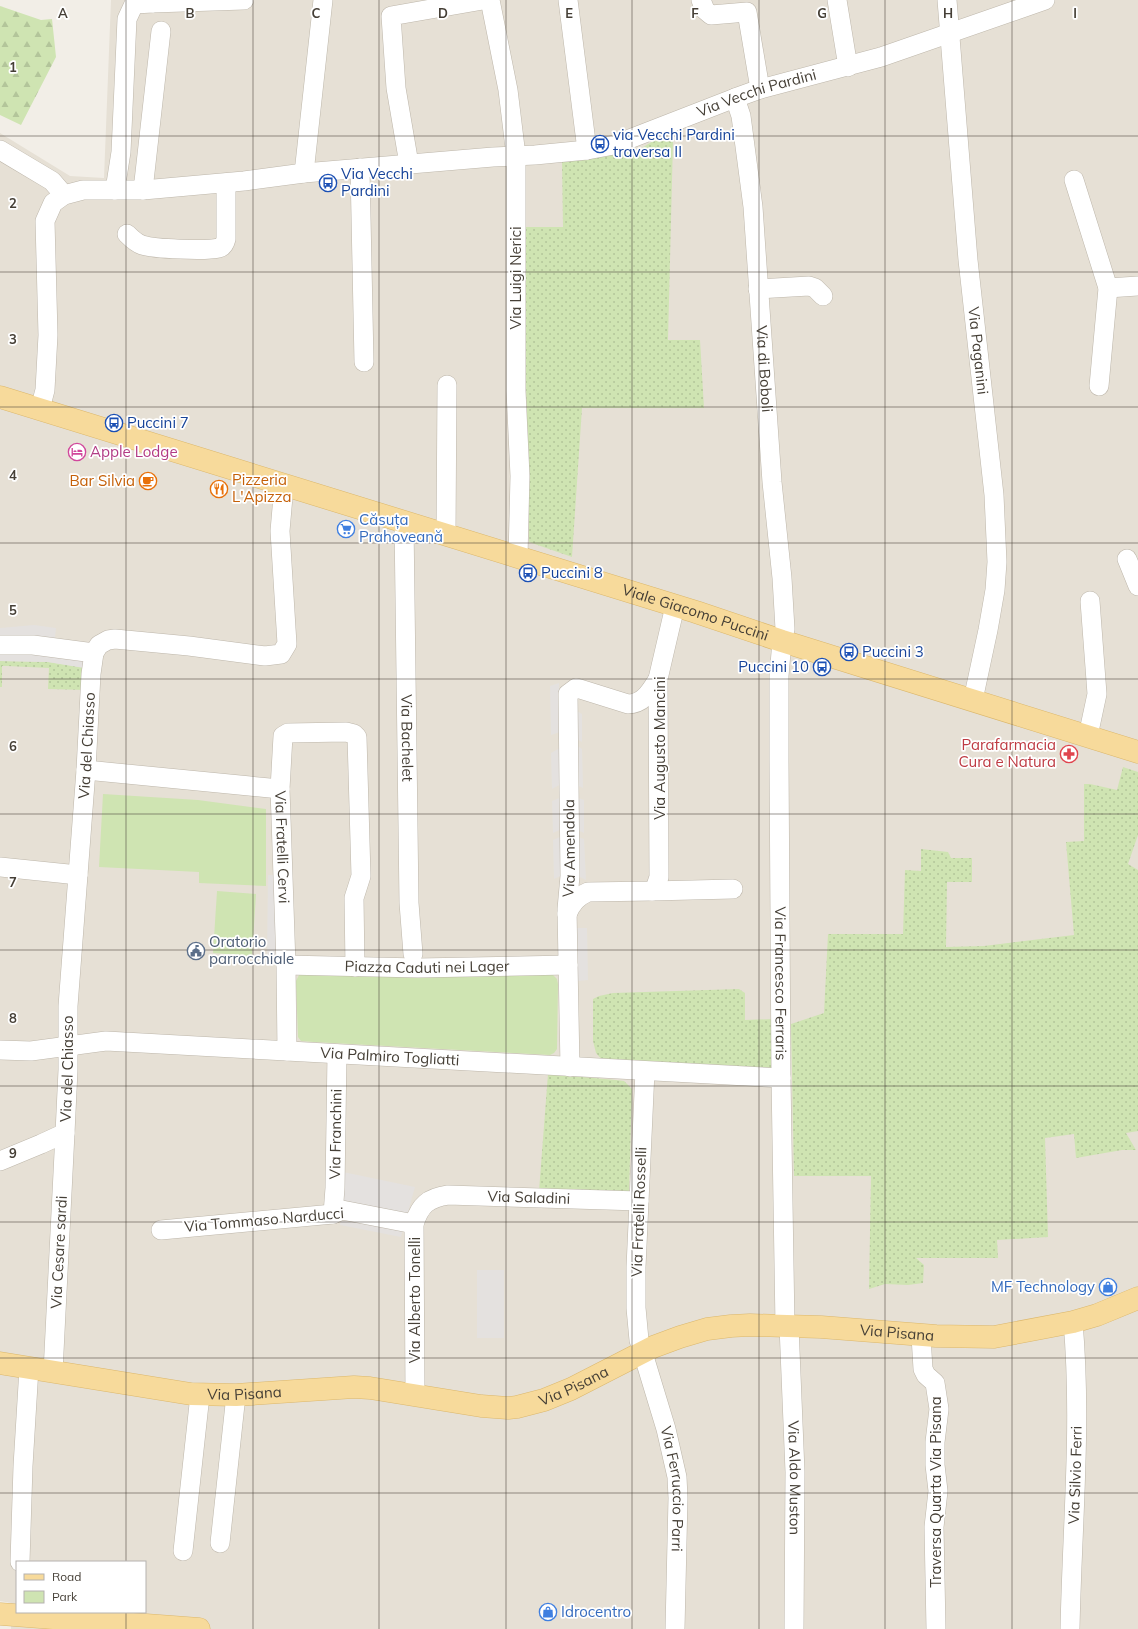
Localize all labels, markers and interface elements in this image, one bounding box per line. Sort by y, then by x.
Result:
text: A [58,5,68,21]
text: B [186,5,195,21]
text: C [312,5,321,21]
text: D [438,5,448,21]
text: E [565,5,573,21]
text: F [691,5,699,21]
text: G [817,5,827,21]
text: H [943,5,953,21]
text: I [1073,5,1077,21]
text: 1 [9,59,17,75]
street label: Via Vecchi Pardini [694,65,818,121]
place label: via Vecchi Pardini traversa II [613,125,735,161]
bus stop icon: via Vecchi Pardini traversa II [590,134,610,154]
place label: Via Vecchi Pardini [341,164,413,200]
bus stop icon: Via Vecchi Pardini [318,173,338,193]
text: 2 [9,195,17,211]
street label: Via Luigi Nerici [506,226,525,330]
street label: Via Paganini [964,306,993,395]
street label: Via di Boboli [752,325,777,413]
text: 3 [9,331,17,347]
bus stop icon: Puccini 7 [104,413,124,433]
place label: Puccini 7 [127,413,189,432]
hotel icon: Apple Lodge [67,442,87,462]
place label: Apple Lodge [90,442,178,461]
text: 4 [9,467,17,483]
place label: Pizzeria L'Apizza [232,470,292,506]
place label: Bar Silvia [69,471,135,490]
cafe icon: Bar Silvia [138,471,158,491]
restaurant icon: Pizzeria L'Apizza [209,479,229,499]
place label: Căsuța Prahoveană [359,510,443,546]
supermarket icon: Căsuța Prahoveană [336,519,356,539]
bus stop icon: Puccini 8 [518,563,538,583]
place label: Puccini 8 [541,563,603,582]
street label: Viale Giacomo Puccini [620,580,771,645]
text: 5 [9,602,17,618]
bus stop icon: Puccini 3 [839,642,859,662]
place label: Puccini 3 [862,642,924,661]
place label: Puccini 10 [738,657,809,676]
bus stop icon: Puccini 10 [812,657,832,677]
street label: Via Augusto Mancini [650,676,669,820]
street label: Via del Chiasso [74,692,99,800]
street label: Via Bachelet [397,694,417,782]
place label: Parafarmacia Cura e Natura [958,735,1056,771]
text: 6 [9,738,17,754]
pharmacy icon: Parafarmacia Cura e Natura [1059,744,1079,764]
street label: Via Fratelli Cervi [271,790,294,904]
street label: Via Amendola [558,799,579,898]
text: 7 [9,874,17,890]
street label: Via Francesco Ferraris [771,907,791,1060]
place label: Oratorio parrocchiale [209,932,294,968]
public building icon: Oratorio parrocchiale [186,941,206,961]
street label: Piazza Caduti nei Lager [344,956,510,977]
text: 8 [9,1010,17,1026]
street label: Via del Chiasso [56,1015,77,1123]
street label: Via Palmiro Togliatti [320,1043,460,1069]
street label: Via Franchini [325,1089,345,1180]
text: 9 [9,1145,17,1161]
street label: Via Fratelli Rosselli [627,1147,650,1277]
street label: Via Saladini [487,1186,571,1208]
street label: Via Cesare sardi [46,1195,71,1309]
street label: Via Tommaso Narducci [183,1203,345,1236]
street label: Via Alberto Tonelli [405,1237,424,1363]
place label: MF Technology [991,1277,1095,1296]
shop icon: MF Technology [1098,1277,1118,1297]
street label: Via Pisana [859,1320,935,1345]
street label: Via Pisana [536,1361,611,1410]
street label: Via Pisana [207,1382,282,1404]
street label: Traversa Quarta Via Pisana [926,1396,945,1588]
street label: Via Aldo Muston [784,1420,805,1535]
street label: Via Ferruccio Parri [657,1424,688,1552]
street label: Via Silvio Ferri [1064,1426,1086,1525]
legend [16,1561,146,1613]
text: Road [52,1569,81,1584]
text: Park [52,1589,78,1604]
shop icon: Idrocentro [538,1602,558,1622]
place label: Idrocentro [561,1602,631,1621]

